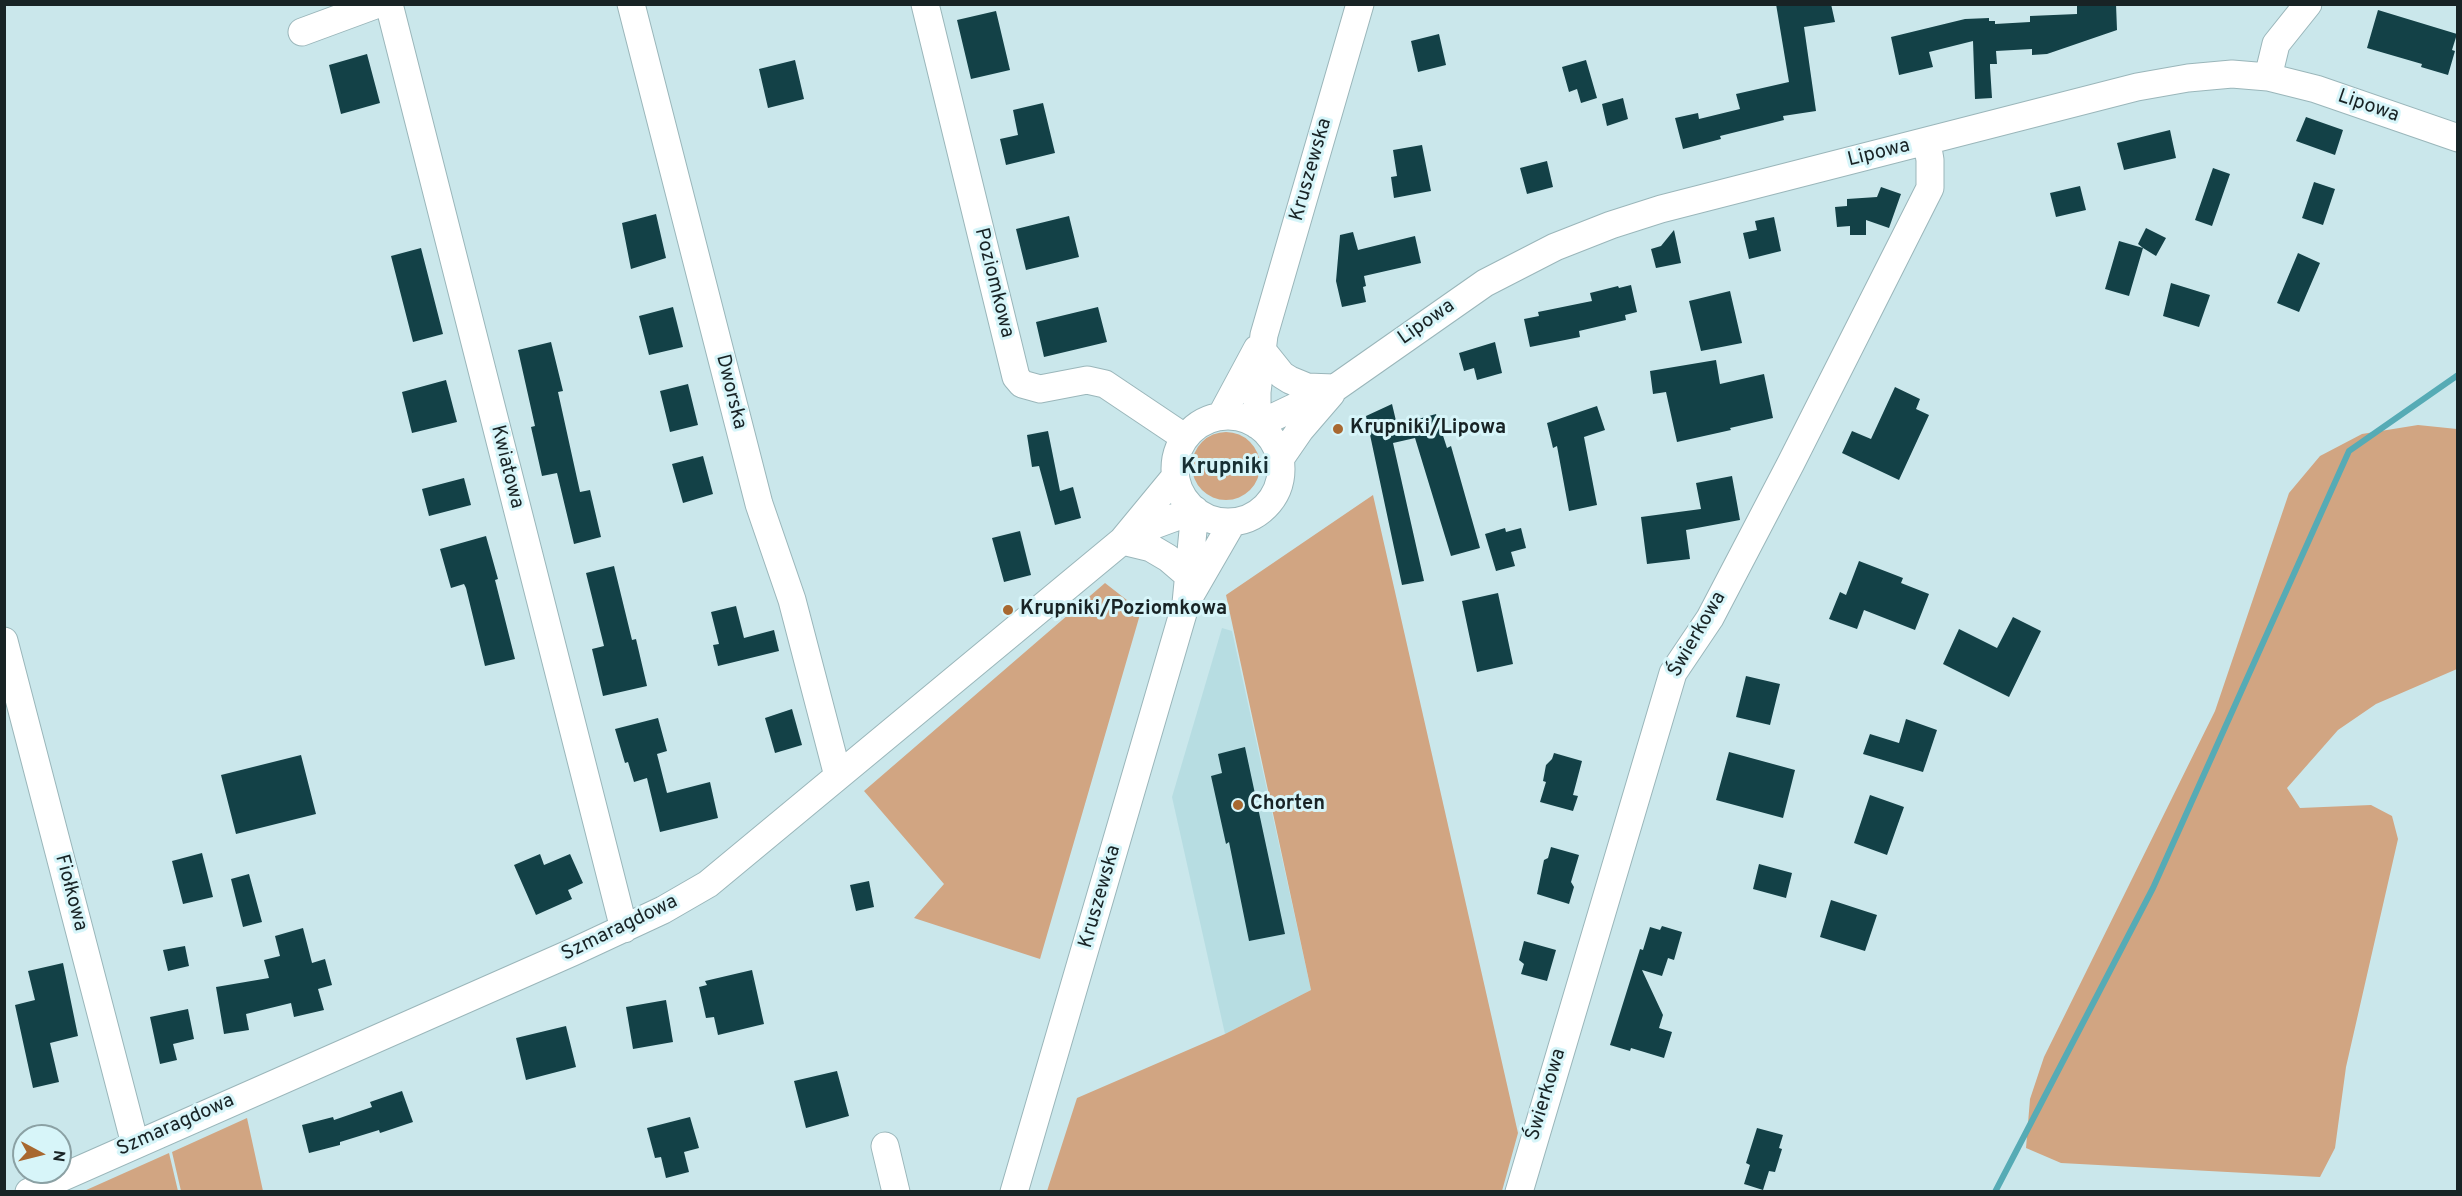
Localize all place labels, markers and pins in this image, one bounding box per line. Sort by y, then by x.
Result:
place label: Krupniki/Lipowa [1350,417,1506,441]
marker: Krupniki/Lipowa [1331,422,1345,436]
place label: Krupniki/Poziomkowa [1020,598,1227,622]
marker: Krupniki/Poziomkowa [1001,603,1015,617]
place label: Chorten [1250,793,1325,817]
marker: Chorten [1231,798,1245,812]

